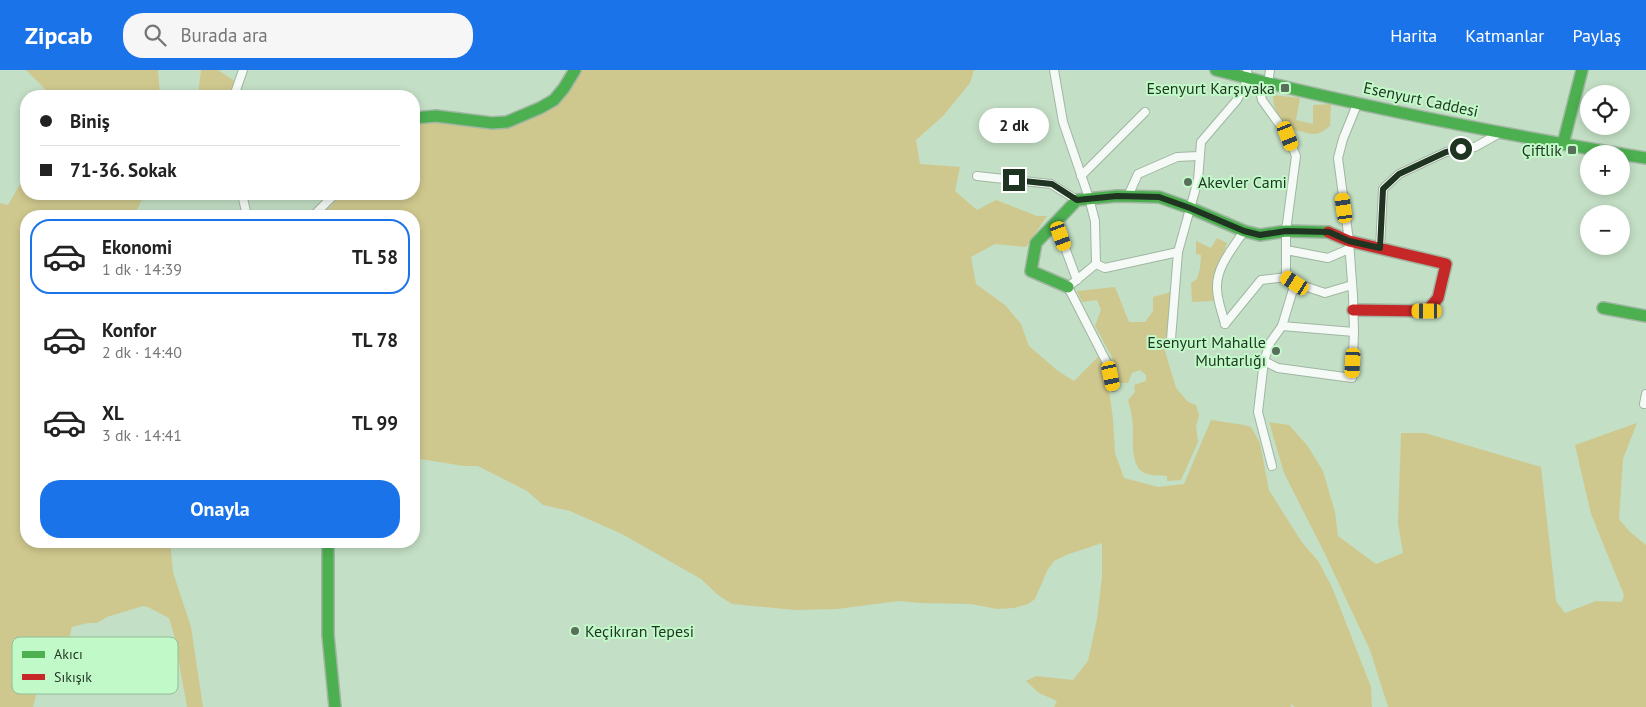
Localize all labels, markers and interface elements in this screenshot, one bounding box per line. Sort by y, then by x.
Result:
search box [123,13,473,58]
text: Zipcab [25,20,93,51]
icon: search [141,21,169,49]
text: Burada ara [181,23,268,47]
text: Harita [1390,24,1437,47]
text: Katmanlar [1465,24,1544,47]
text: Paylaş [1572,24,1621,47]
street label: Esenyurt Caddesi [1362,77,1480,121]
place label: Esenyurt Karşıyaka [1146,78,1275,98]
marker: Esenyurt Karşıyaka [1279,82,1291,94]
map controls [1580,85,1630,255]
button: locate [1580,85,1630,135]
callout: 2 dk [979,108,1049,142]
text: Biniş [70,109,110,133]
text: 2 dk [999,115,1029,135]
car [1275,119,1300,153]
route start [1450,138,1472,160]
place label: Çiftlik [1522,140,1562,160]
marker: Çiftlik [1566,144,1578,156]
button: + [1580,145,1630,195]
text: 71-36. Sokak [70,158,176,182]
route end [1003,169,1025,191]
place label: Akevler Cami [1198,172,1287,192]
marker: Akevler Cami [1182,176,1194,188]
car [1334,192,1353,224]
button: − [1580,205,1630,255]
car [1048,219,1073,253]
icon: car [42,234,87,279]
text: Ekonomi [102,235,172,259]
text: TL 58 [352,245,398,269]
text: 1 dk · 14:39 [102,259,182,279]
car [1278,269,1311,297]
car [1412,304,1442,319]
icon: car [42,317,87,362]
text: Konfor [102,318,156,342]
text: TL 78 [352,328,398,352]
place label: Esenyurt Mahalle Muhtarlığı [1147,332,1266,370]
text: 2 dk · 14:40 [102,342,182,362]
marker: Esenyurt Mahalle Muhtarlığı [1270,345,1282,357]
car [1344,348,1361,378]
car [1100,360,1121,392]
icon: car [42,400,87,445]
text: XL [102,401,124,425]
text: TL 99 [352,411,398,435]
text: 3 dk · 14:41 [102,425,182,445]
button: Onayla [40,480,400,538]
place label: Keçikıran Tepesi [585,621,694,641]
marker: Keçikıran Tepesi [569,625,581,637]
legend [12,637,178,694]
text: Akıcı [54,645,83,663]
text: Sıkışık [54,668,92,686]

